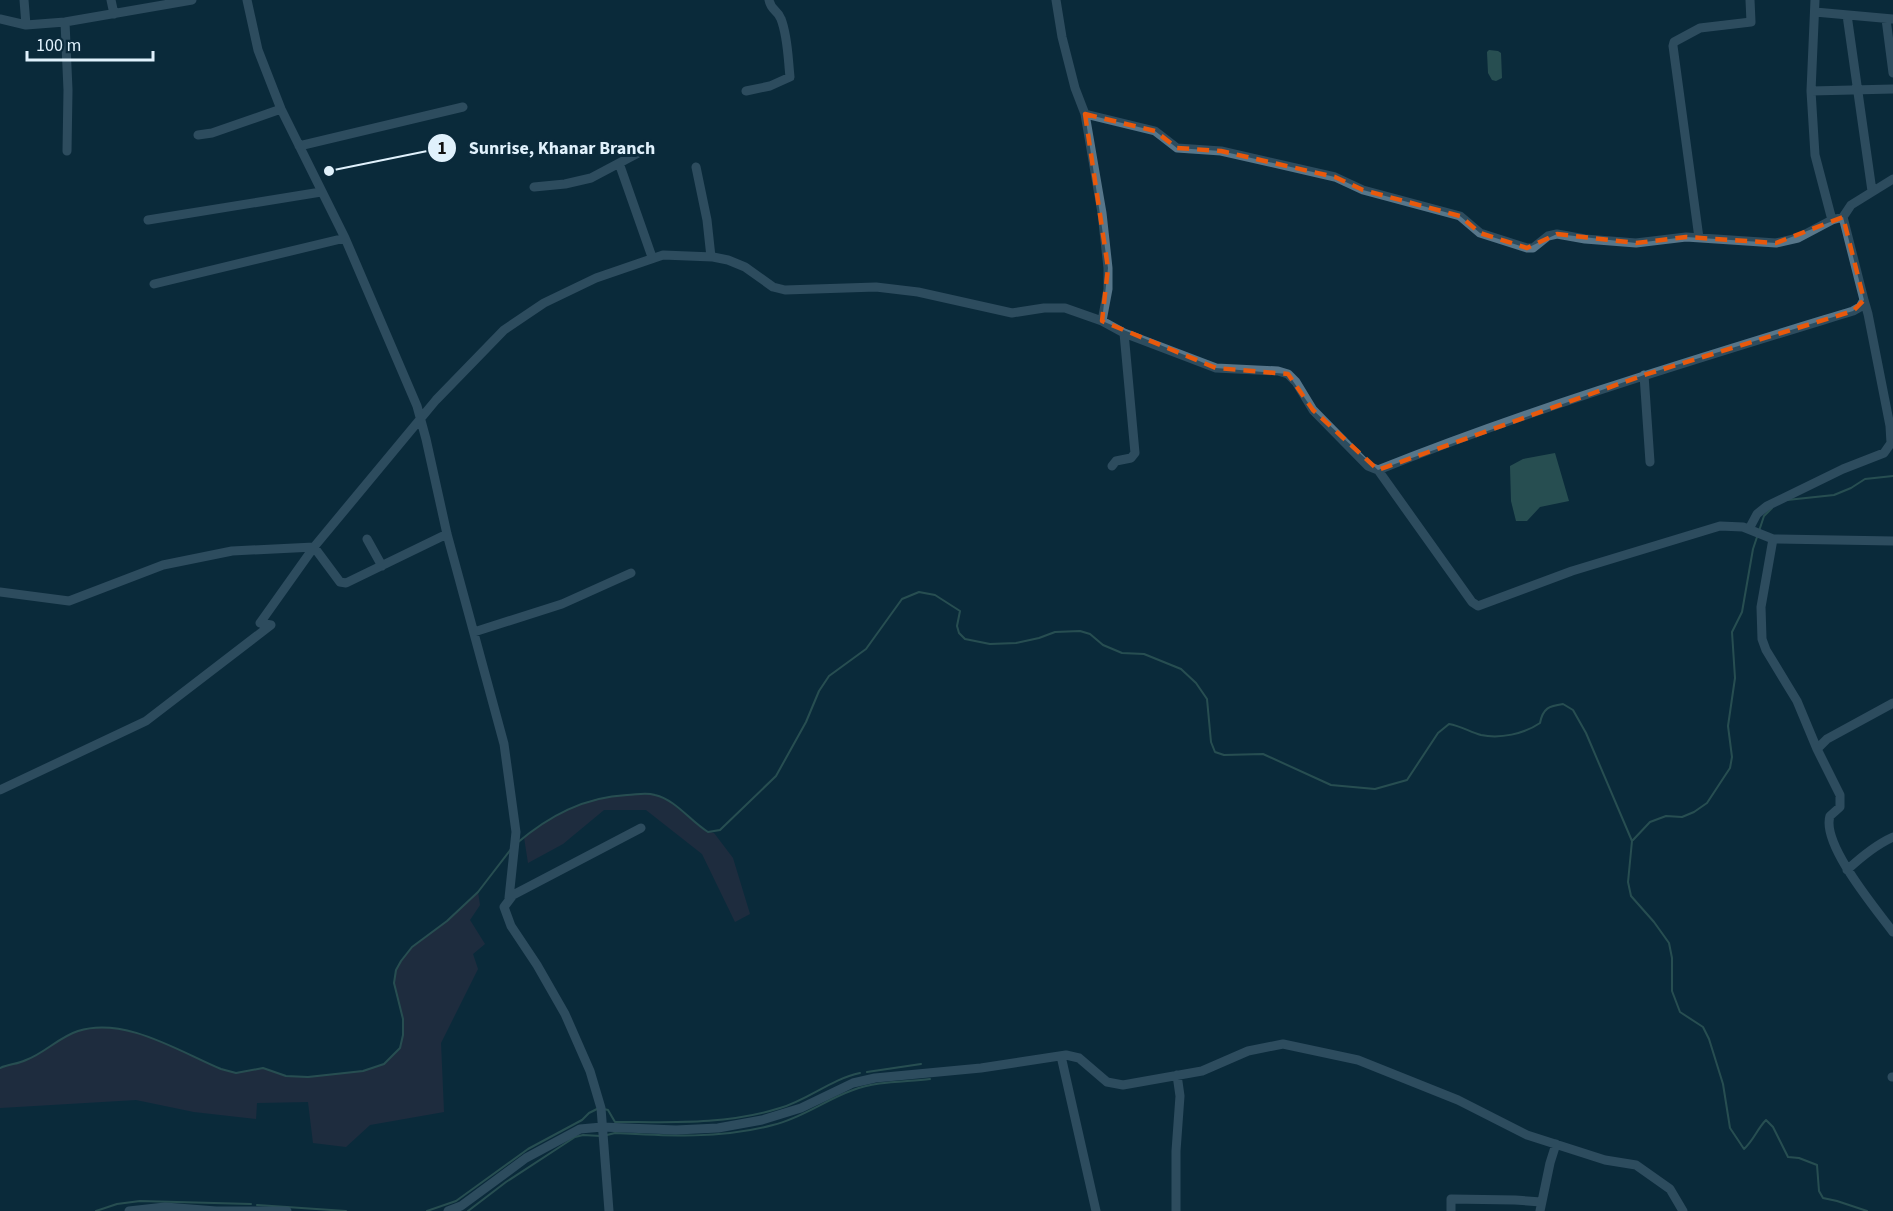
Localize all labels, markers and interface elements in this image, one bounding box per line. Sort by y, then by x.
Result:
scale bar [27,24,153,62]
text: 100 m [36,33,81,58]
callout: Sunrise, Khanar Branch [427,130,668,166]
text: 1 [437,136,447,161]
text: Sunrise, Khanar Branch [469,136,655,161]

